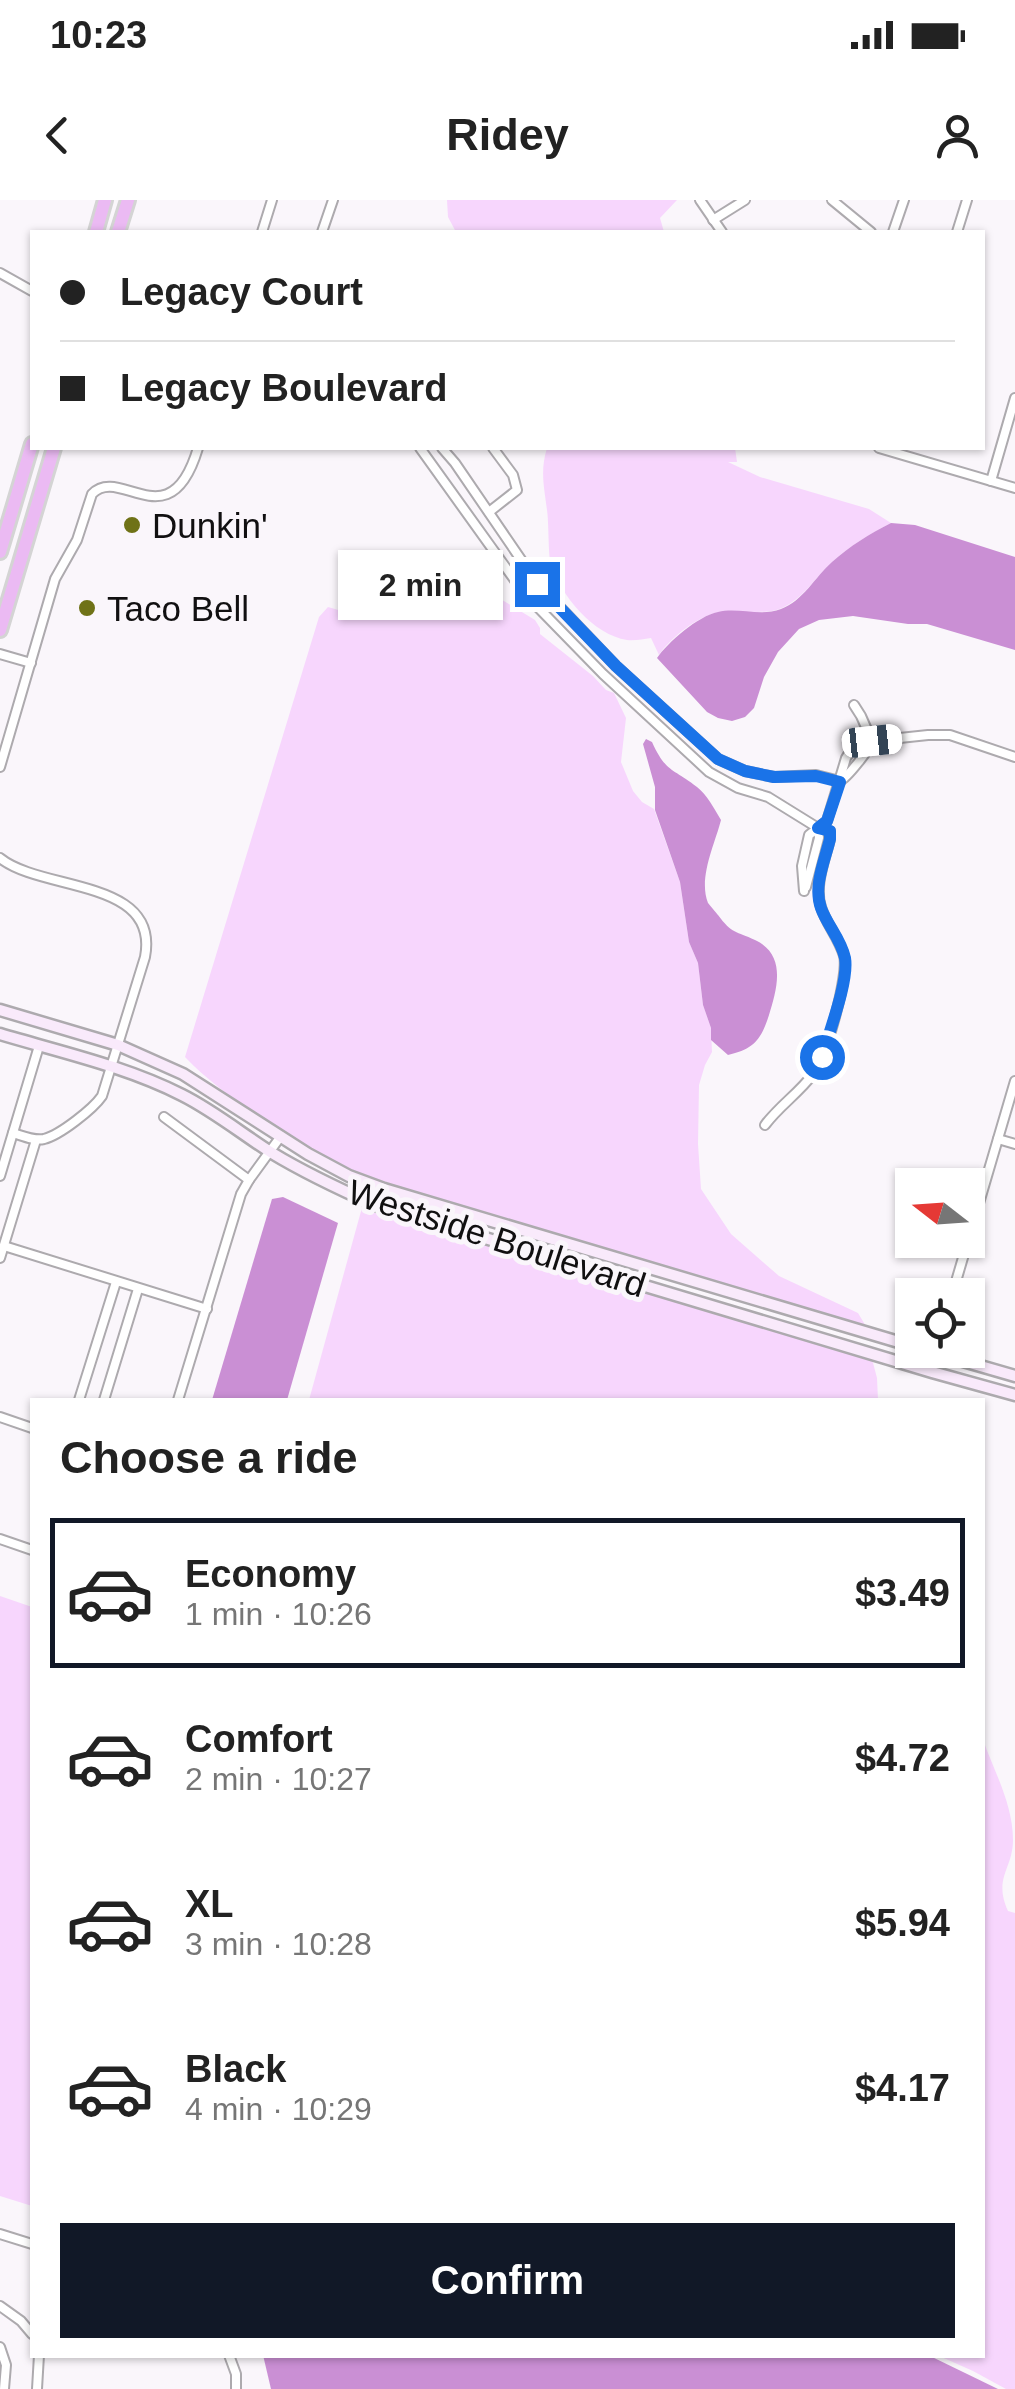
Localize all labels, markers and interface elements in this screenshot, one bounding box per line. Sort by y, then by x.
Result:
text: 10:23 [50,14,147,56]
icon: back [30,108,85,163]
icon: person [930,108,985,163]
text: Ridey [446,109,569,160]
text: Legacy Court [120,271,363,313]
text: Legacy Boulevard [120,367,447,409]
place label: Dunkin' [152,506,268,545]
marker: Dunkin' [121,514,143,536]
callout: 2 min [337,549,502,619]
route end [515,562,560,607]
text: 2 min [379,567,462,603]
place label: Taco Bell [107,589,249,628]
marker: Taco Bell [76,597,98,619]
car [841,723,903,759]
route start [800,1035,845,1080]
north arrow [895,1168,985,1258]
map controls [895,1168,985,1368]
street label: Westside Boulevard [343,1171,651,1305]
button: locate [895,1278,985,1368]
text: Choose a ride [60,1432,358,1483]
icon: car [65,1548,155,1638]
text: Economy [185,1553,356,1595]
text: $3.49 [855,1572,950,1614]
text: 1 min · 10:26 [185,1596,372,1632]
icon: car [65,1713,155,1803]
text: Comfort [185,1718,333,1760]
text: $4.72 [855,1737,950,1779]
text: 2 min · 10:27 [185,1761,372,1797]
icon: car [65,1878,155,1968]
text: XL [185,1883,234,1925]
text: $5.94 [855,1902,950,1944]
text: 3 min · 10:28 [185,1926,372,1962]
icon: car [65,2043,155,2133]
text: Black [185,2048,286,2090]
text: $4.17 [855,2067,950,2109]
text: 4 min · 10:29 [185,2091,372,2127]
button: Confirm [60,2223,955,2338]

